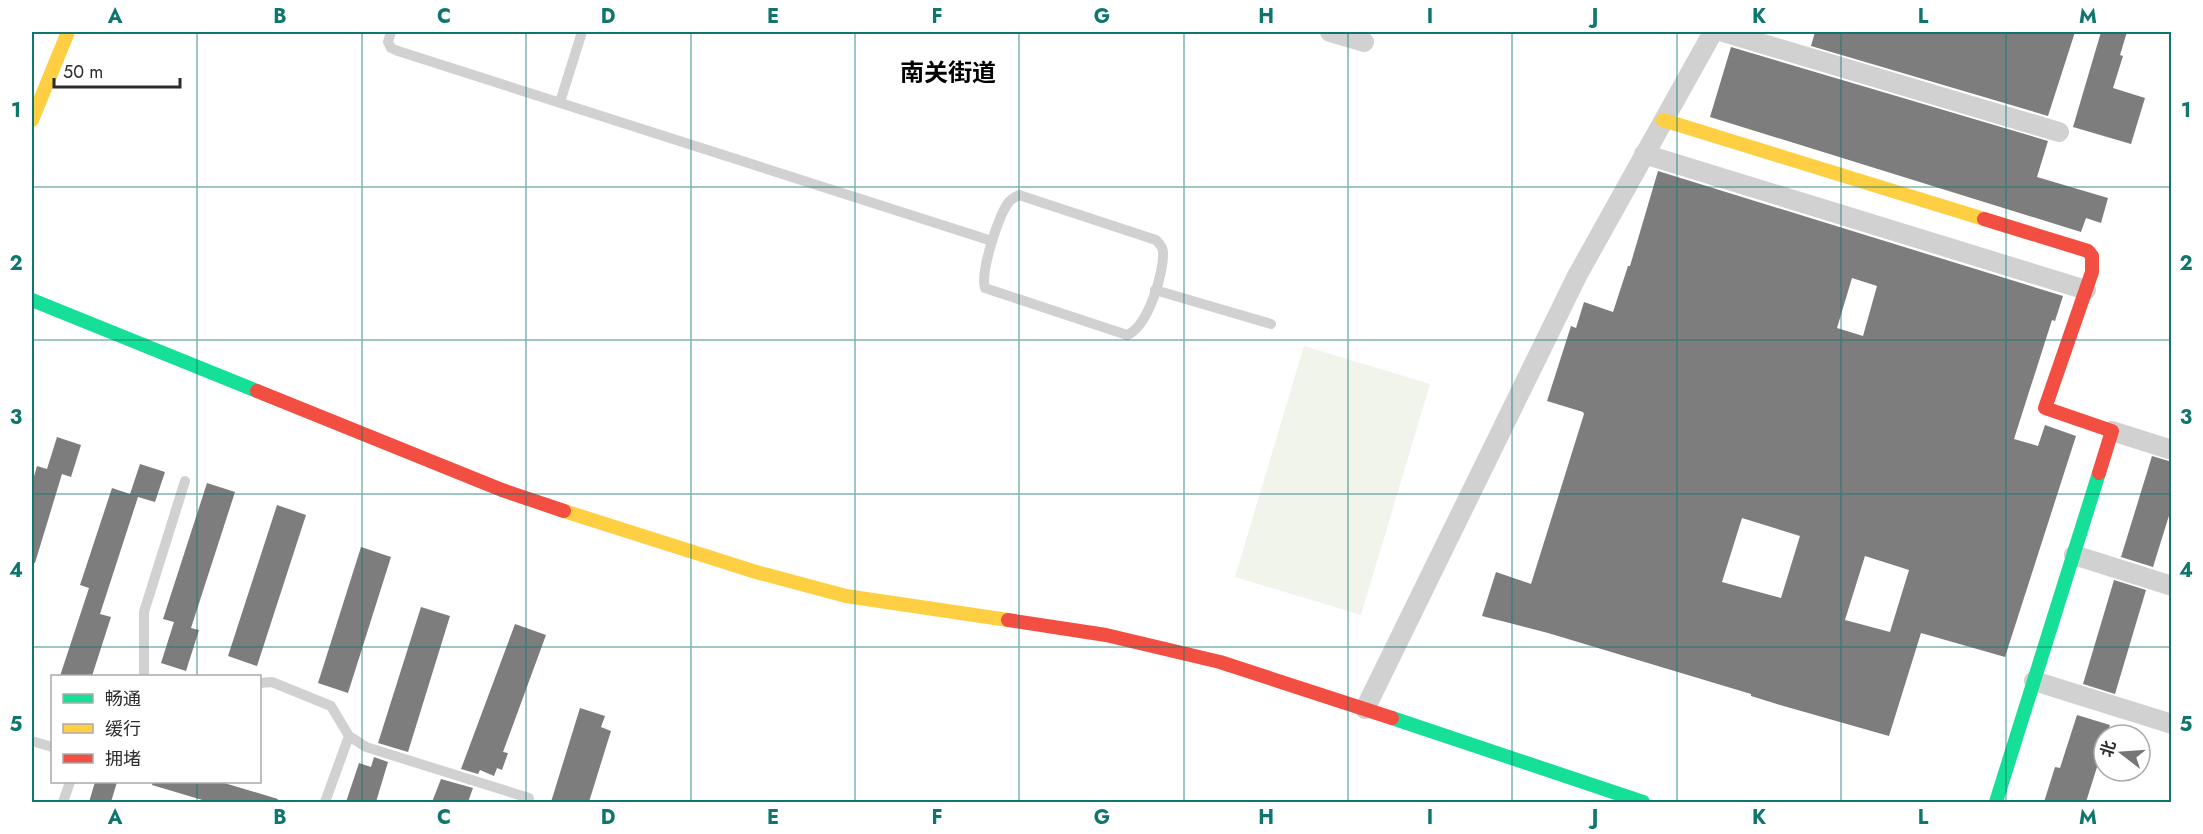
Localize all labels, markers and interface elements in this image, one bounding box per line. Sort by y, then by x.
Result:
text: A [107,2,123,31]
text: B [273,2,287,31]
text: C [437,2,451,31]
text: D [601,2,615,31]
text: E [767,2,779,31]
text: F [931,2,943,31]
text: G [1094,2,1110,31]
text: H [1258,2,1274,31]
text: I [1427,2,1433,31]
text: J [1588,2,1598,31]
text: K [1752,2,1766,31]
text: L [1918,2,1929,31]
text: M [2079,2,2097,31]
scale bar [54,51,180,89]
district label: 南关街道 [900,55,996,90]
text: 50 m [63,59,103,85]
text: 1 [11,96,21,125]
text: 1 [2181,96,2191,125]
text: 2 [9,249,23,278]
text: 2 [2179,249,2193,278]
text: 3 [10,403,22,432]
text: 3 [2180,403,2192,432]
text: 4 [9,556,23,585]
text: 4 [2179,556,2193,585]
legend [51,675,261,783]
text: 畅通 [105,686,141,712]
text: 5 [10,710,23,739]
text: 5 [2180,710,2193,739]
text: 缓行 [105,716,141,742]
north arrow [2092,723,2152,783]
text: 北 [2095,738,2121,760]
text: 拥堵 [105,746,141,772]
text: A [107,803,123,832]
text: B [273,803,287,832]
text: C [437,803,451,832]
text: D [601,803,615,832]
text: E [767,803,779,832]
text: F [931,803,943,832]
text: G [1094,803,1110,832]
text: H [1258,803,1274,832]
text: I [1427,803,1433,832]
text: J [1588,803,1598,832]
text: K [1752,803,1766,832]
text: L [1918,803,1929,832]
text: M [2079,803,2097,832]

